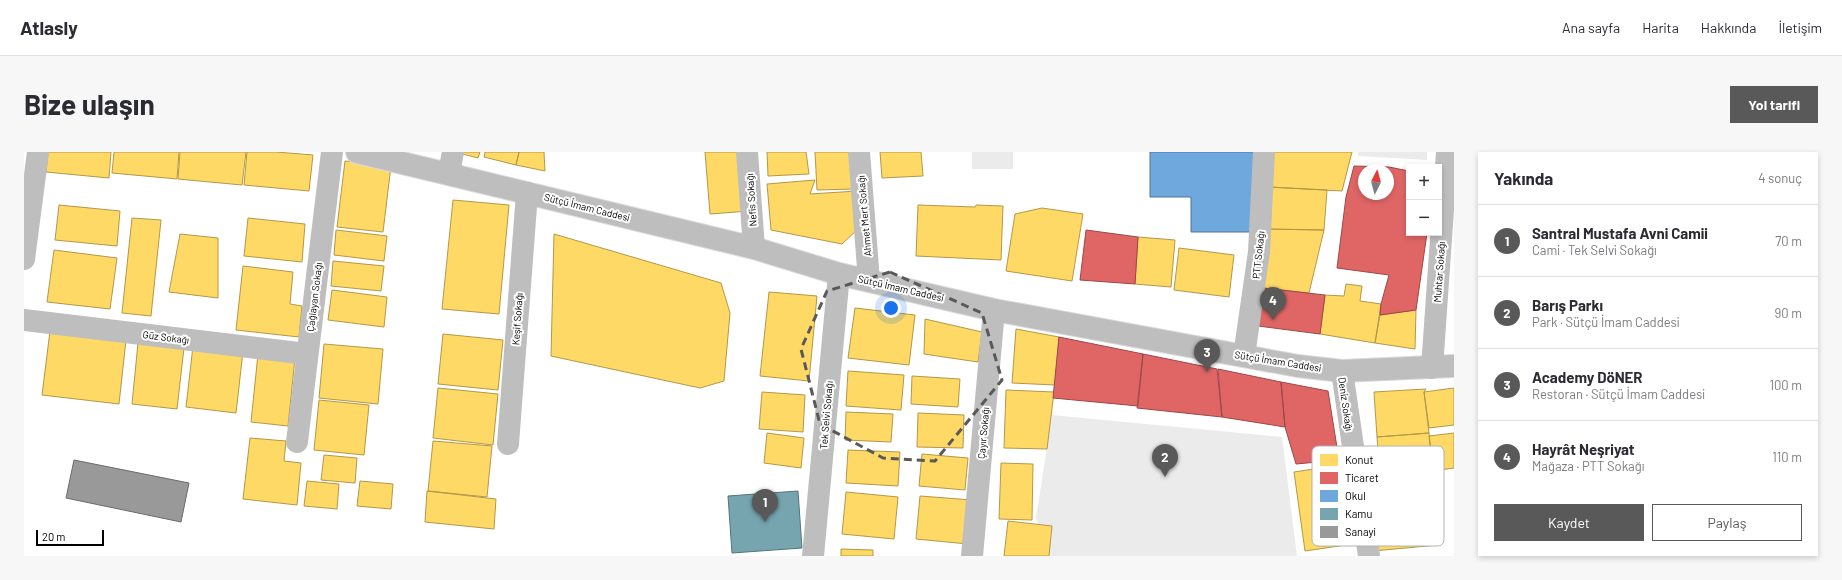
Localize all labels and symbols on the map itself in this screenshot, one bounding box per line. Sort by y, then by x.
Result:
north arrow [1358,164,1394,200]
street label: Nefis Sokağı [743,173,759,227]
street label: Ahmet Mert Sokağı [854,175,874,257]
street label: Sütçü İmam Caddesi [543,191,631,223]
street label: PTT Sokağı [1250,230,1266,280]
street label: Muhtar Sokağı [1431,241,1447,303]
street label: Çağlayan Sokağı [304,262,324,332]
street label: Sütçü İmam Caddesi [857,272,945,304]
pin: 4 [1260,287,1286,320]
street label: Keşif Sokağı [509,292,525,346]
your location [881,298,901,318]
street label: Güz Sokağı [142,328,190,346]
pin: 3 [1194,339,1220,372]
street label: Sütçü İmam Caddesi [1234,348,1322,374]
street label: Deniz Sokağı [1336,376,1356,432]
street label: Tek Selvi Sokağı [817,380,835,450]
street label: Çayır Sokağı [975,406,991,460]
pin: 2 [1152,444,1178,477]
legend [1312,446,1444,546]
text: Konut [1345,453,1373,466]
text: Ticaret [1345,471,1379,484]
pin: 1 [752,489,778,522]
text: Okul [1345,489,1366,502]
text: Kamu [1345,507,1372,520]
text: Sanayi [1345,525,1376,538]
scale bar [36,528,104,547]

